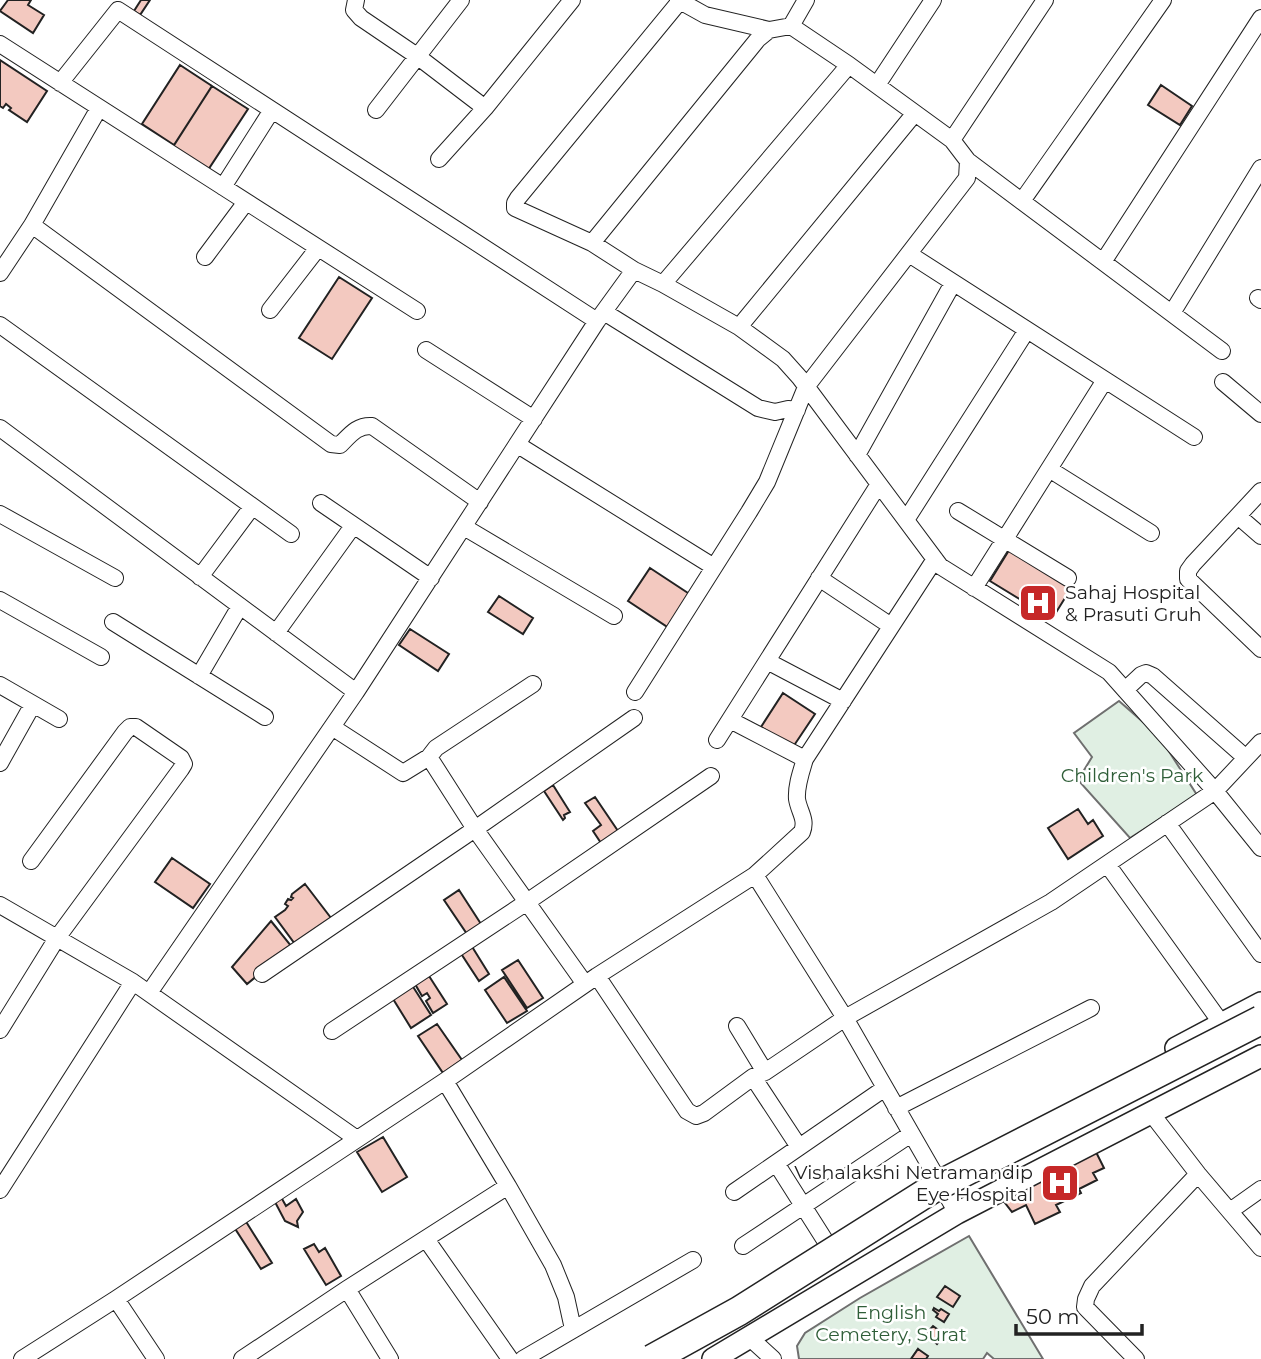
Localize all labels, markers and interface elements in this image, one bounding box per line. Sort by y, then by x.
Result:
place label: Sahaj Hospital & Prasuti Gruh [1065,581,1202,626]
hospital icon: Sahaj Hospital & Prasuti Gruh [1017,582,1059,624]
park label: Children's Park [1061,764,1204,787]
place label: Vishalakshi Netramandip Eye Hospital [794,1161,1033,1206]
hospital icon: Vishalakshi Netramandip Eye Hospital [1039,1162,1081,1204]
scale bar [1016,1292,1142,1336]
park label: English Cemetery, Surat [815,1301,967,1346]
text: 50 m [1026,1304,1080,1329]

